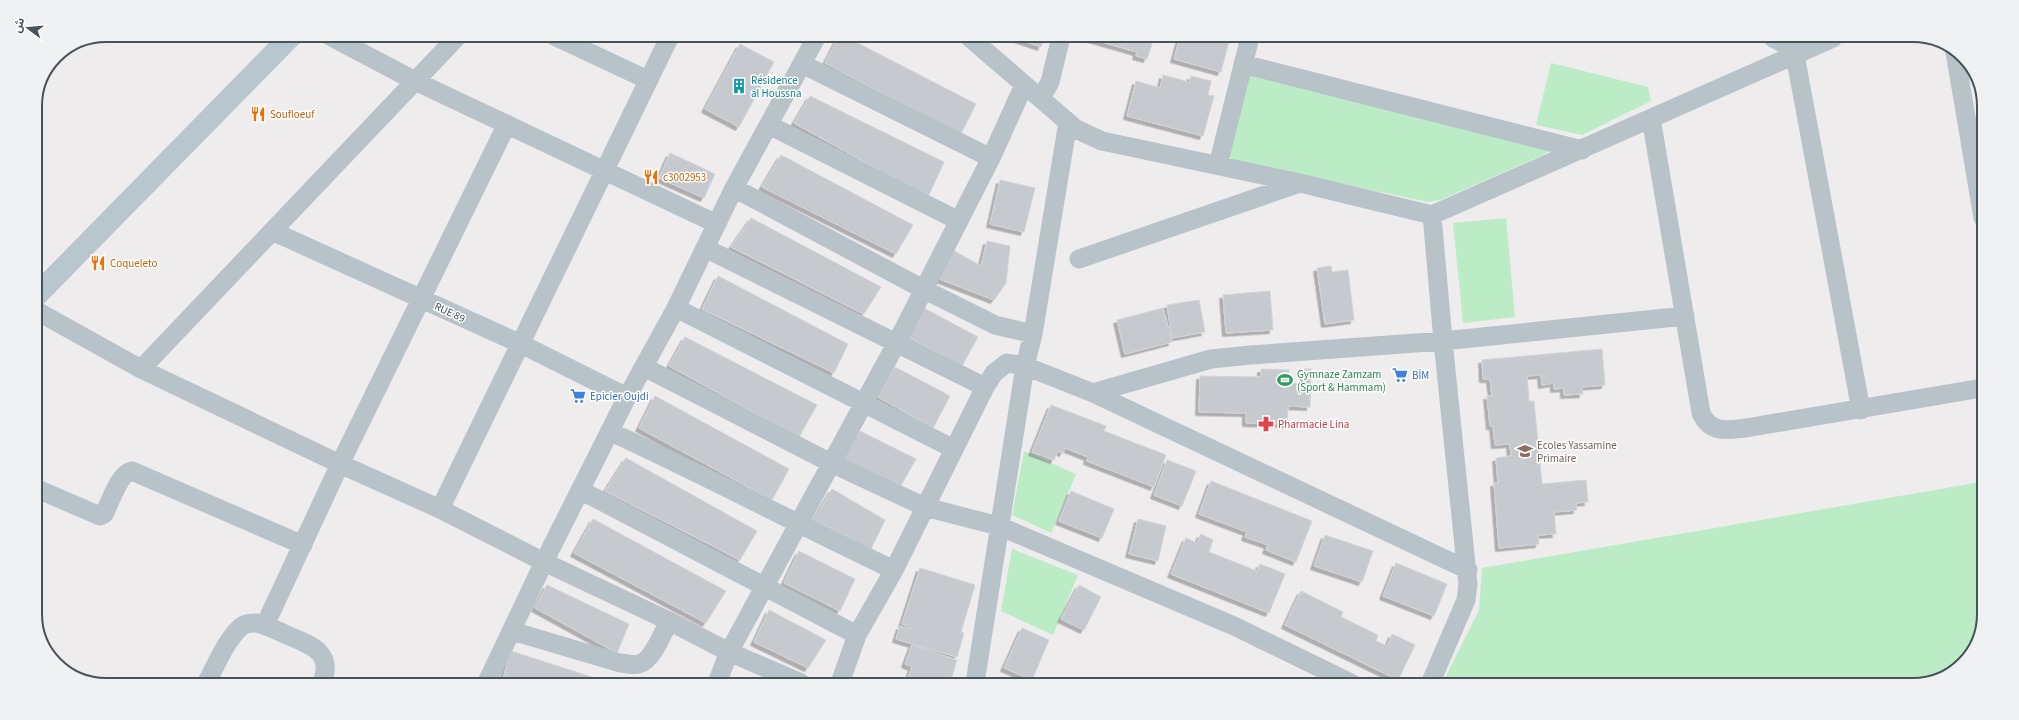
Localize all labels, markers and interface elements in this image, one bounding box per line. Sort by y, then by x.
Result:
north arrow [8,8,48,48]
text: ش [10,16,28,35]
place label: Résidence al Houssna [751,73,801,101]
building icon: Résidence al Houssna [730,77,748,95]
restaurant icon: Soufloeuf [249,105,267,123]
place label: Soufloeuf [270,107,315,122]
restaurant icon: c3002953 [642,168,660,186]
place label: c3002953 [663,170,706,185]
restaurant icon: Coqueleto [89,254,107,272]
place label: Coqueleto [110,256,158,271]
street label: RUE 89 [432,299,468,326]
supermarket icon: BİM [1391,366,1409,384]
place label: Gymnaze Zamzam (Sport & Hammam) [1297,367,1386,395]
place label: BİM [1412,368,1429,383]
sports icon: Gymnaze Zamzam (Sport & Hammam) [1276,371,1294,389]
supermarket icon: Epicier Oujdi [569,387,587,405]
place label: Epicier Oujdi [590,389,649,404]
pharmacy icon: Pharmacie Lina [1257,415,1275,433]
place label: Pharmacie Lina [1278,417,1349,432]
place label: Ecoles Yassamine Primaire [1537,438,1617,466]
school or university icon: Ecoles Yassamine Primaire [1516,442,1534,460]

